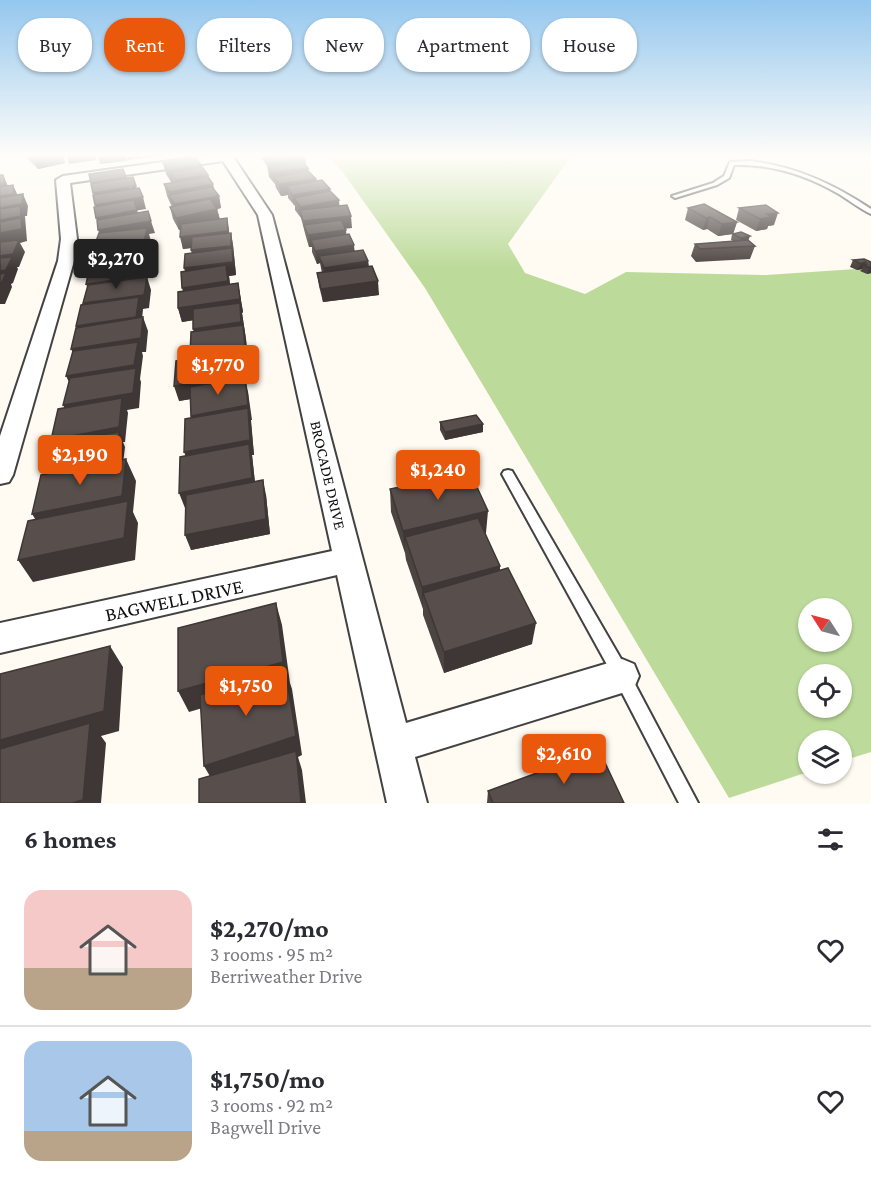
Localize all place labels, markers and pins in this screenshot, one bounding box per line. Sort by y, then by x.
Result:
pin: $2,270 [67,239,165,290]
pin: $1,770 [169,345,267,396]
pin: $2,190 [31,435,129,486]
pin: $1,240 [389,450,487,501]
pin: $1,750 [197,666,295,717]
pin: $2,610 [515,734,613,785]

